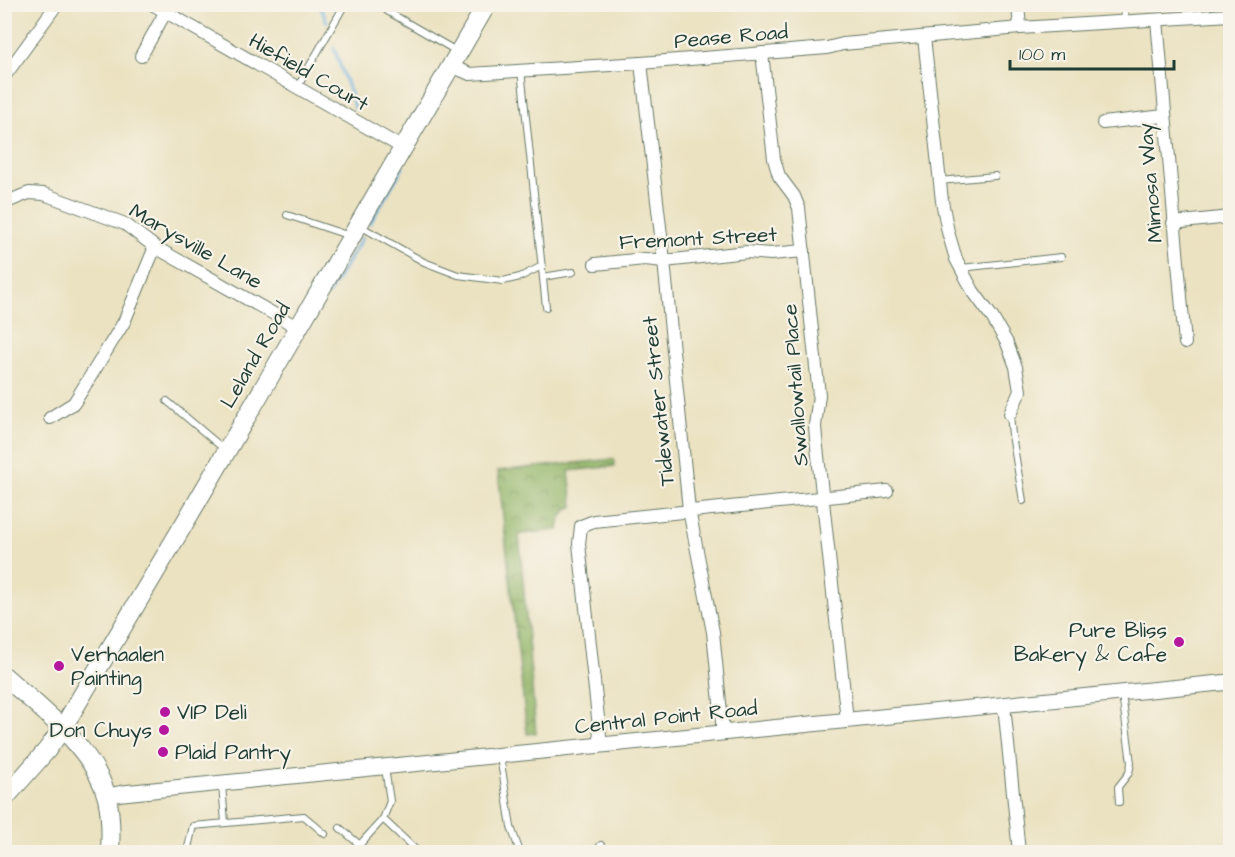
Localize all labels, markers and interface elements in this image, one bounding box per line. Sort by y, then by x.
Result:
street label: Pease Road [673,17,789,56]
street label: Hiefield Court [243,26,375,119]
scale bar [1010,33,1174,71]
text: 100 m [1019,42,1065,67]
street label: Mimosa Way [1131,121,1172,244]
street label: Marysville Lane [123,197,268,298]
street label: Fremont Street [618,220,778,257]
street label: Leland Road [213,297,298,414]
street label: Swallowtail Place [775,303,816,467]
street label: Tidewater Street [635,314,682,487]
place label: Pure Bliss Bakery & Cafe [1014,616,1167,671]
marker: Pure Bliss Bakery & Cafe [1172,635,1186,649]
place label: Verhaalen Painting [71,640,164,695]
marker: Verhaalen Painting [52,659,66,673]
street label: Central Point Road [573,693,759,741]
place label: VIP Deli [177,698,247,727]
marker: VIP Deli [158,705,172,719]
place label: Don Chuys [50,716,152,747]
marker: Don Chuys [157,723,171,737]
place label: Plaid Pantry [175,738,291,769]
marker: Plaid Pantry [156,745,170,759]

